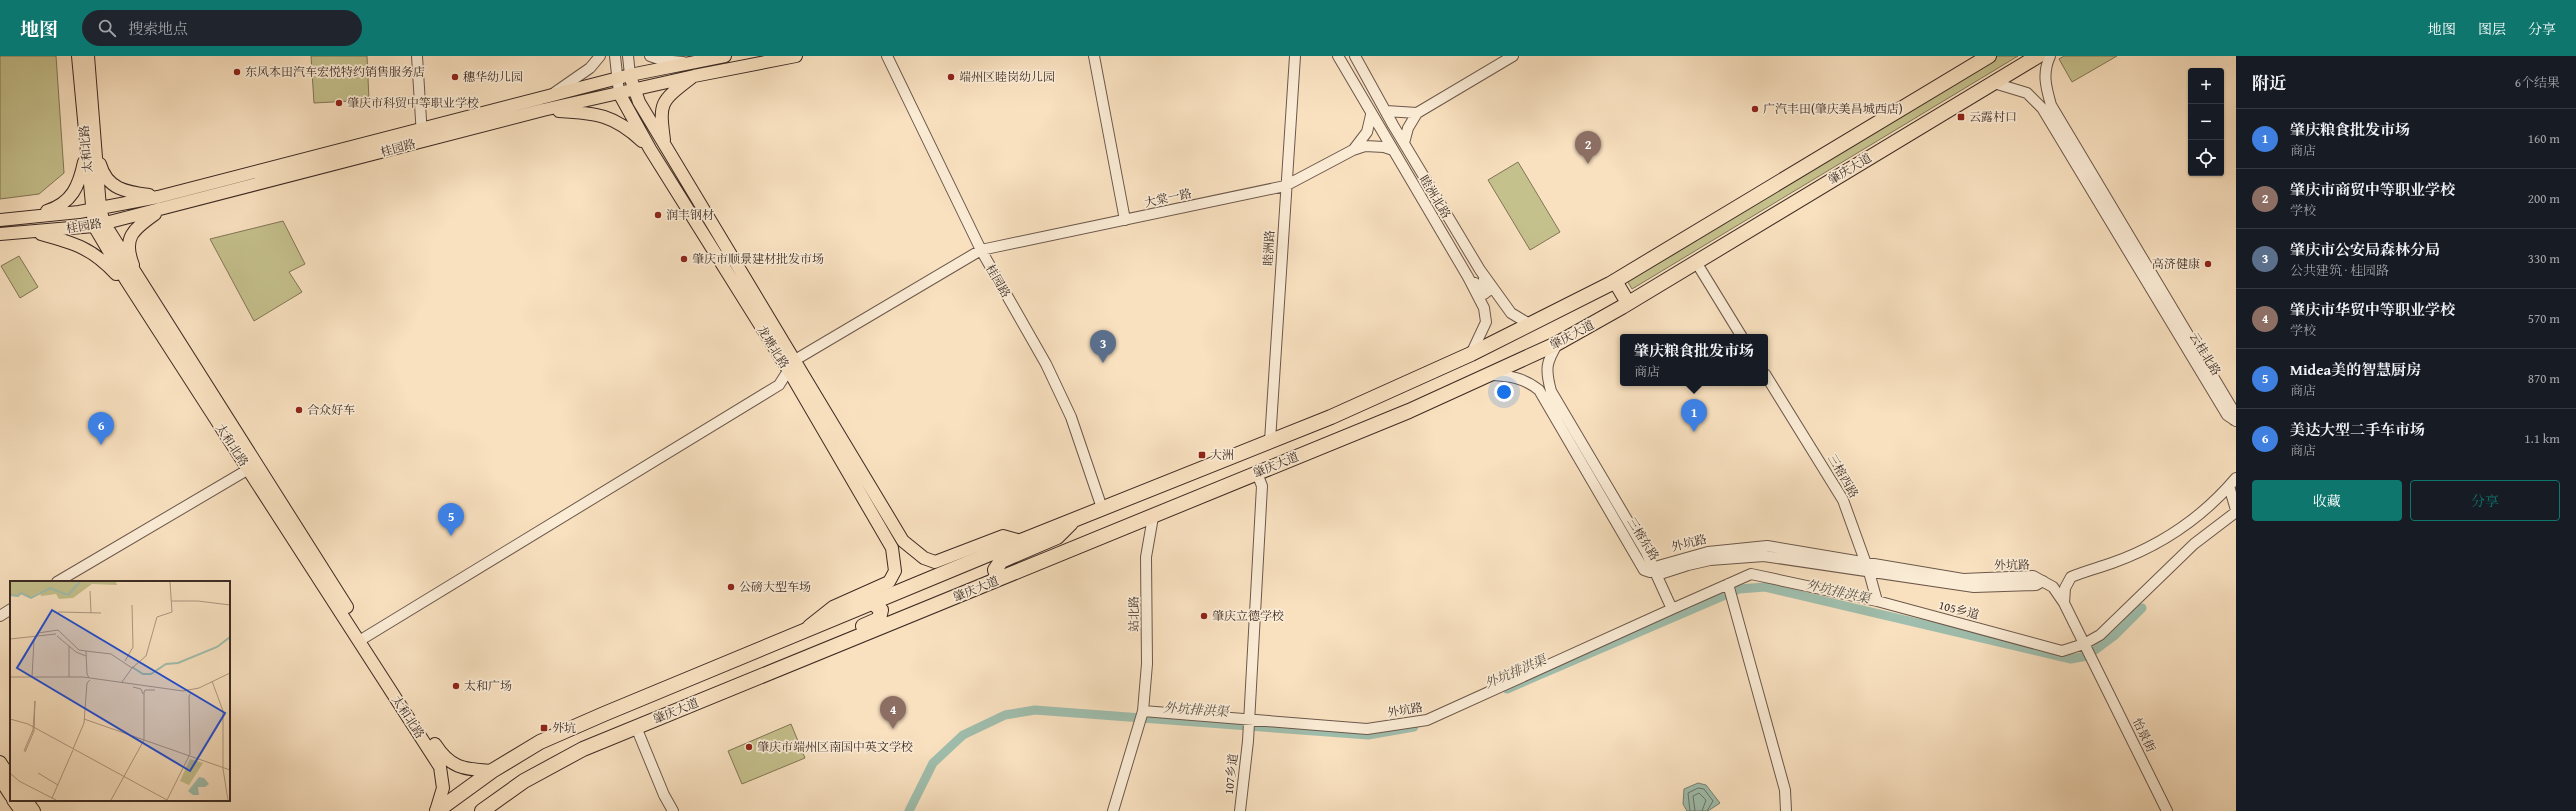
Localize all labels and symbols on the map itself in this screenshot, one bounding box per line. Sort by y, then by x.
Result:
place label: 东风本田汽车宏悦特约销售服务店 [245,63,425,80]
marker: 东风本田汽车宏悦特约销售服务店 [232,67,242,77]
place label: 穗华幼儿园 [463,68,523,85]
place label: 端州区睦岗幼儿园 [959,68,1055,85]
marker: 穗华幼儿园 [450,72,460,82]
marker: 端州区睦岗幼儿园 [946,72,956,82]
place label: 肇庆市科贸中等职业学校 [347,94,479,111]
marker: 肇庆市科贸中等职业学校 [334,98,344,108]
place label: 广汽丰田(肇庆美昌城西店) [1763,100,1903,117]
marker: 广汽丰田(肇庆美昌城西店) [1750,104,1760,114]
place label: 云露村口 [1969,108,2017,125]
marker: 云露村口 [1956,112,1966,122]
street label: 太和北路 [75,124,96,174]
pin: 2 [1575,131,1601,164]
street label: 桂园路 [378,135,417,160]
street label: 肇庆大道 [1825,149,1875,188]
street label: 睦洲北路 [1416,172,1455,222]
street label: 大棠一路 [1143,184,1193,211]
place label: 润丰钢材 [666,206,714,223]
marker: 润丰钢材 [653,210,663,220]
street label: 桂园路 [65,214,103,237]
street label: 睦洲路 [1259,230,1278,266]
place label: 肇庆市顺景建材批发市场 [692,250,824,267]
marker: 肇庆市顺景建材批发市场 [679,254,689,264]
place label: 高济健康 [2152,255,2200,272]
marker: 高济健康 [2203,259,2213,269]
street label: 桂园路 [982,261,1015,301]
street label: 肇庆大道 [1547,316,1597,353]
street label: 龙塘北路 [753,322,793,372]
street label: 云桂北路 [2186,329,2225,379]
pin: 3 [1090,330,1116,363]
your location [1494,382,1514,402]
pin: 1 [1681,399,1707,432]
place label: 合众好车 [307,401,355,418]
marker: 合众好车 [294,405,304,415]
pin: 6 [88,412,114,445]
street label: 太和北路 [212,420,253,469]
place label: 大洲 [1210,446,1234,463]
street label: 肇庆大道 [1250,448,1301,481]
marker: 大洲 [1197,450,1207,460]
street label: 三榕西路 [1824,451,1863,501]
pin: 5 [438,503,464,536]
street label: 三榕东路 [1623,514,1663,564]
street label: 外坑路 [1669,530,1708,555]
street label: 外坑路 [1994,556,2030,573]
street label: 肇庆大道 [950,572,1001,605]
water label: 外坑排洪渠 [1804,575,1874,609]
place label: 公磅大型车场 [739,578,811,595]
inset map [10,581,230,801]
marker: 公磅大型车场 [726,582,736,592]
street label: 站北路 [1125,596,1142,632]
street label: 105乡道 [1937,596,1981,623]
place label: 肇庆立德学校 [1212,607,1284,624]
marker: 肇庆立德学校 [1199,611,1209,621]
water label: 外坑排洪渠 [1482,649,1551,693]
place label: 太和广场 [464,677,512,694]
marker: 太和广场 [451,681,461,691]
street label: 太和北路 [388,692,429,741]
street label: 肇庆大道 [650,694,701,727]
pin: 4 [880,696,906,729]
water label: 外坑排洪渠 [1163,698,1231,721]
street label: 外坑路 [1386,698,1424,721]
street label: 怡景街 [2129,715,2160,756]
place label: 外坑 [552,719,576,736]
marker: 外坑 [539,723,549,733]
place label: 肇庆市端州区南国中英文学校 [757,738,913,755]
marker: 肇庆市端州区南国中英文学校 [744,742,754,752]
street label: 107乡道 [1220,752,1241,795]

